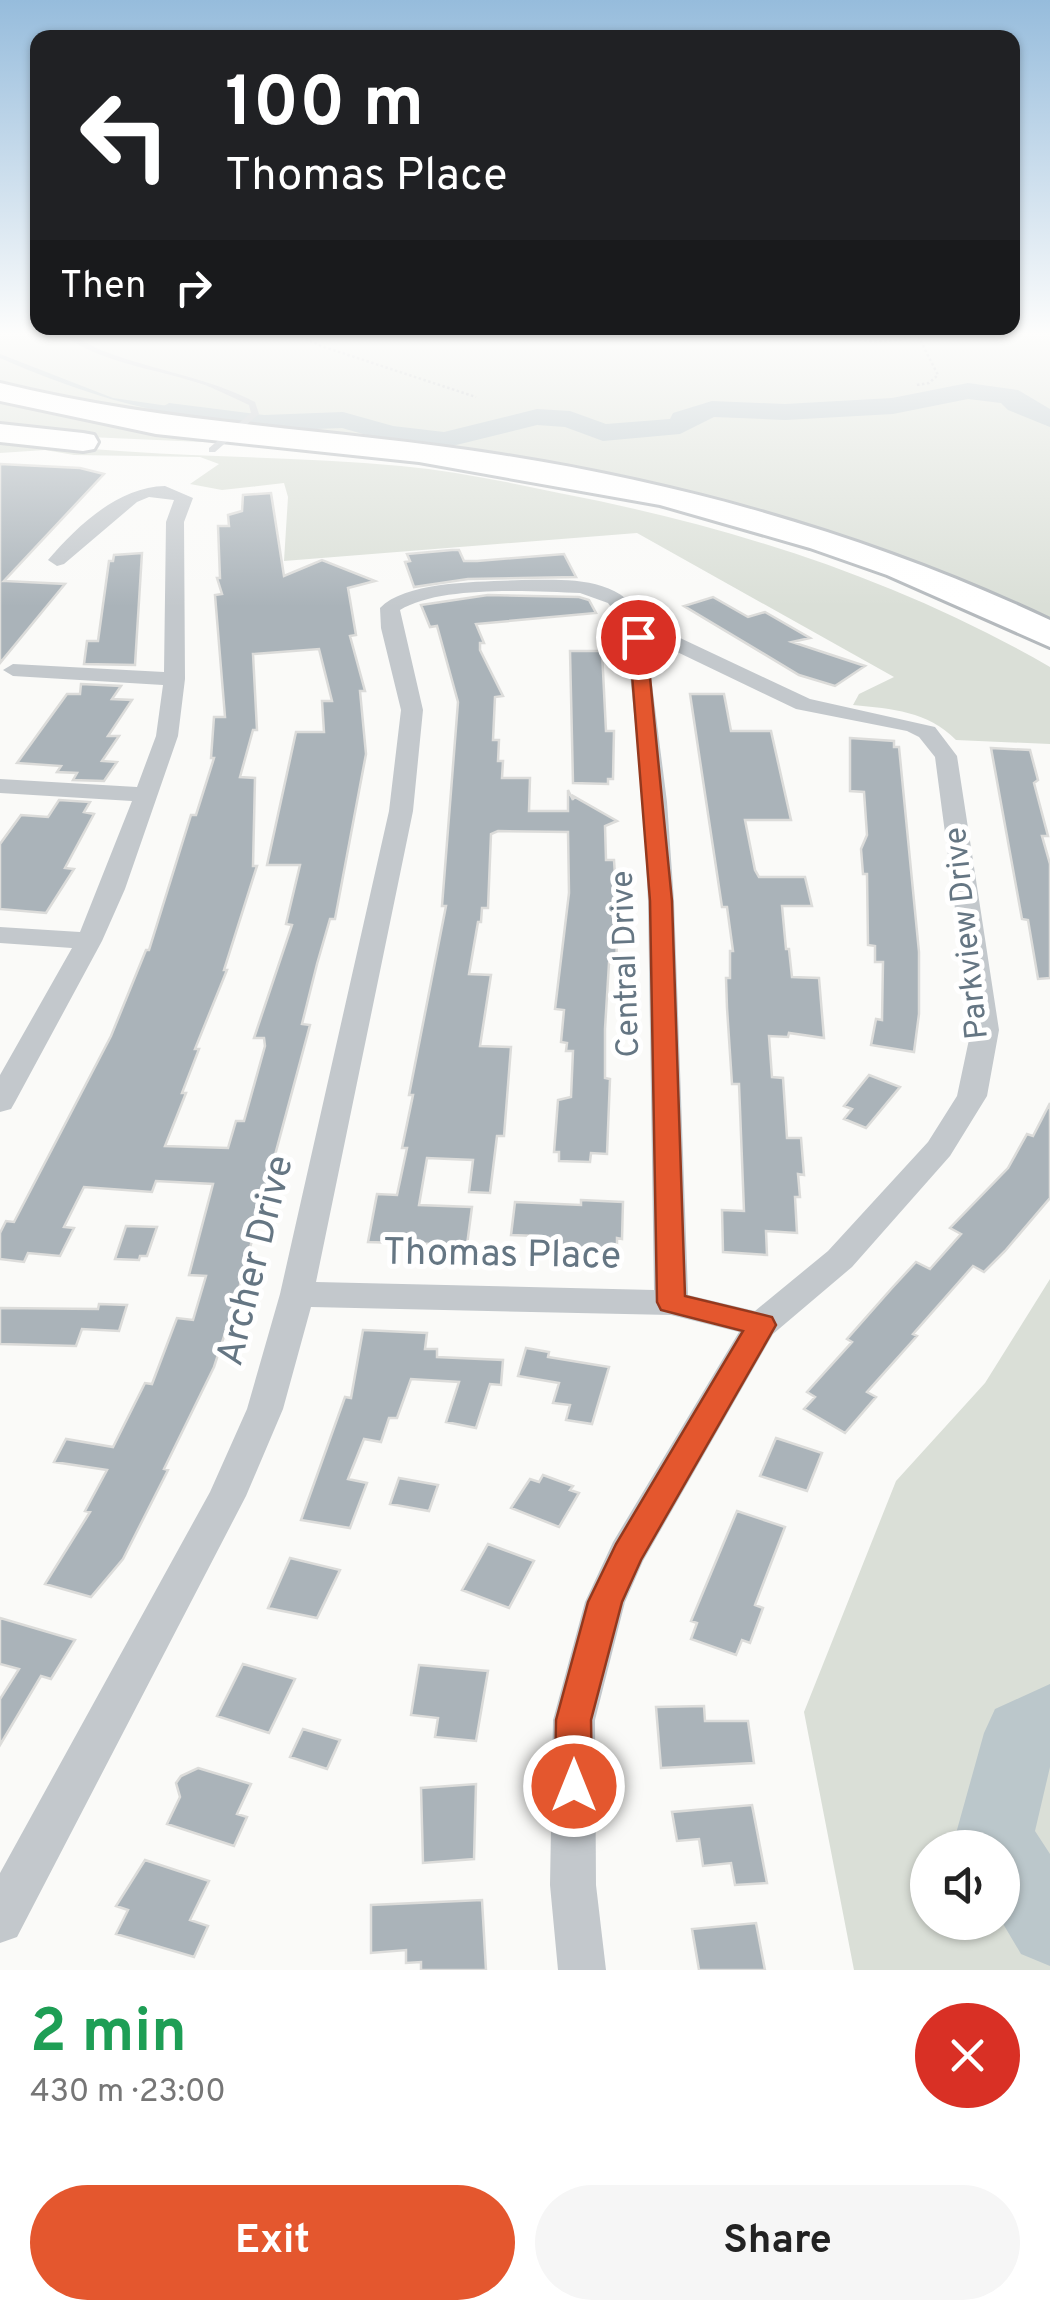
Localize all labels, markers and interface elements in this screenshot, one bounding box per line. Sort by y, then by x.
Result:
text: 100 m [225,62,424,151]
icon: left [60,70,190,200]
text: Thomas Place [225,149,507,206]
icon: right [166,260,221,315]
text: Then [60,263,146,312]
pin [596,595,681,680]
icon: arrive [611,610,666,665]
street label: Parkview Drive [937,825,999,1041]
street label: Central Drive [604,870,650,1058]
street label: Archer Drive [207,1151,307,1371]
street label: Thomas Place [382,1229,622,1283]
position arrow [522,1734,626,1838]
map controls [910,1830,1020,1940]
button: sound [910,1830,1020,1940]
text: 2 min [30,1997,187,2073]
button: close [915,2003,1020,2108]
text: 430 m · 23:00 [30,2073,226,2113]
button: Exit [30,2185,515,2300]
button: Share [535,2185,1020,2300]

